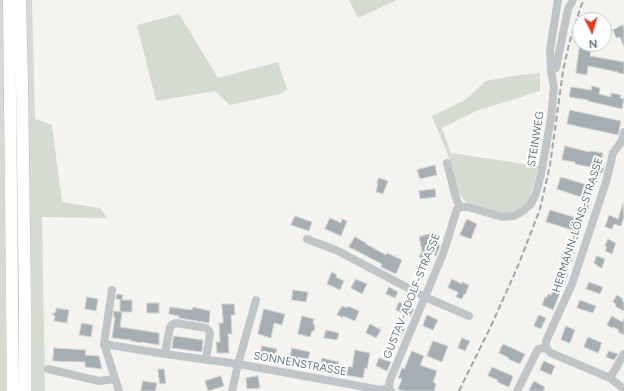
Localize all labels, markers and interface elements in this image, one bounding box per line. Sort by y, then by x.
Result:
north arrow [572,12,612,52]
text: N [588,37,598,50]
street label: STEINWEG [525,110,547,168]
street label: HERMANN-LÖNS-STRASSE [550,156,606,294]
street label: GUSTAV-ADOLF-STRASSE [381,231,443,361]
street label: SONNENSTRASSE [252,349,348,379]

